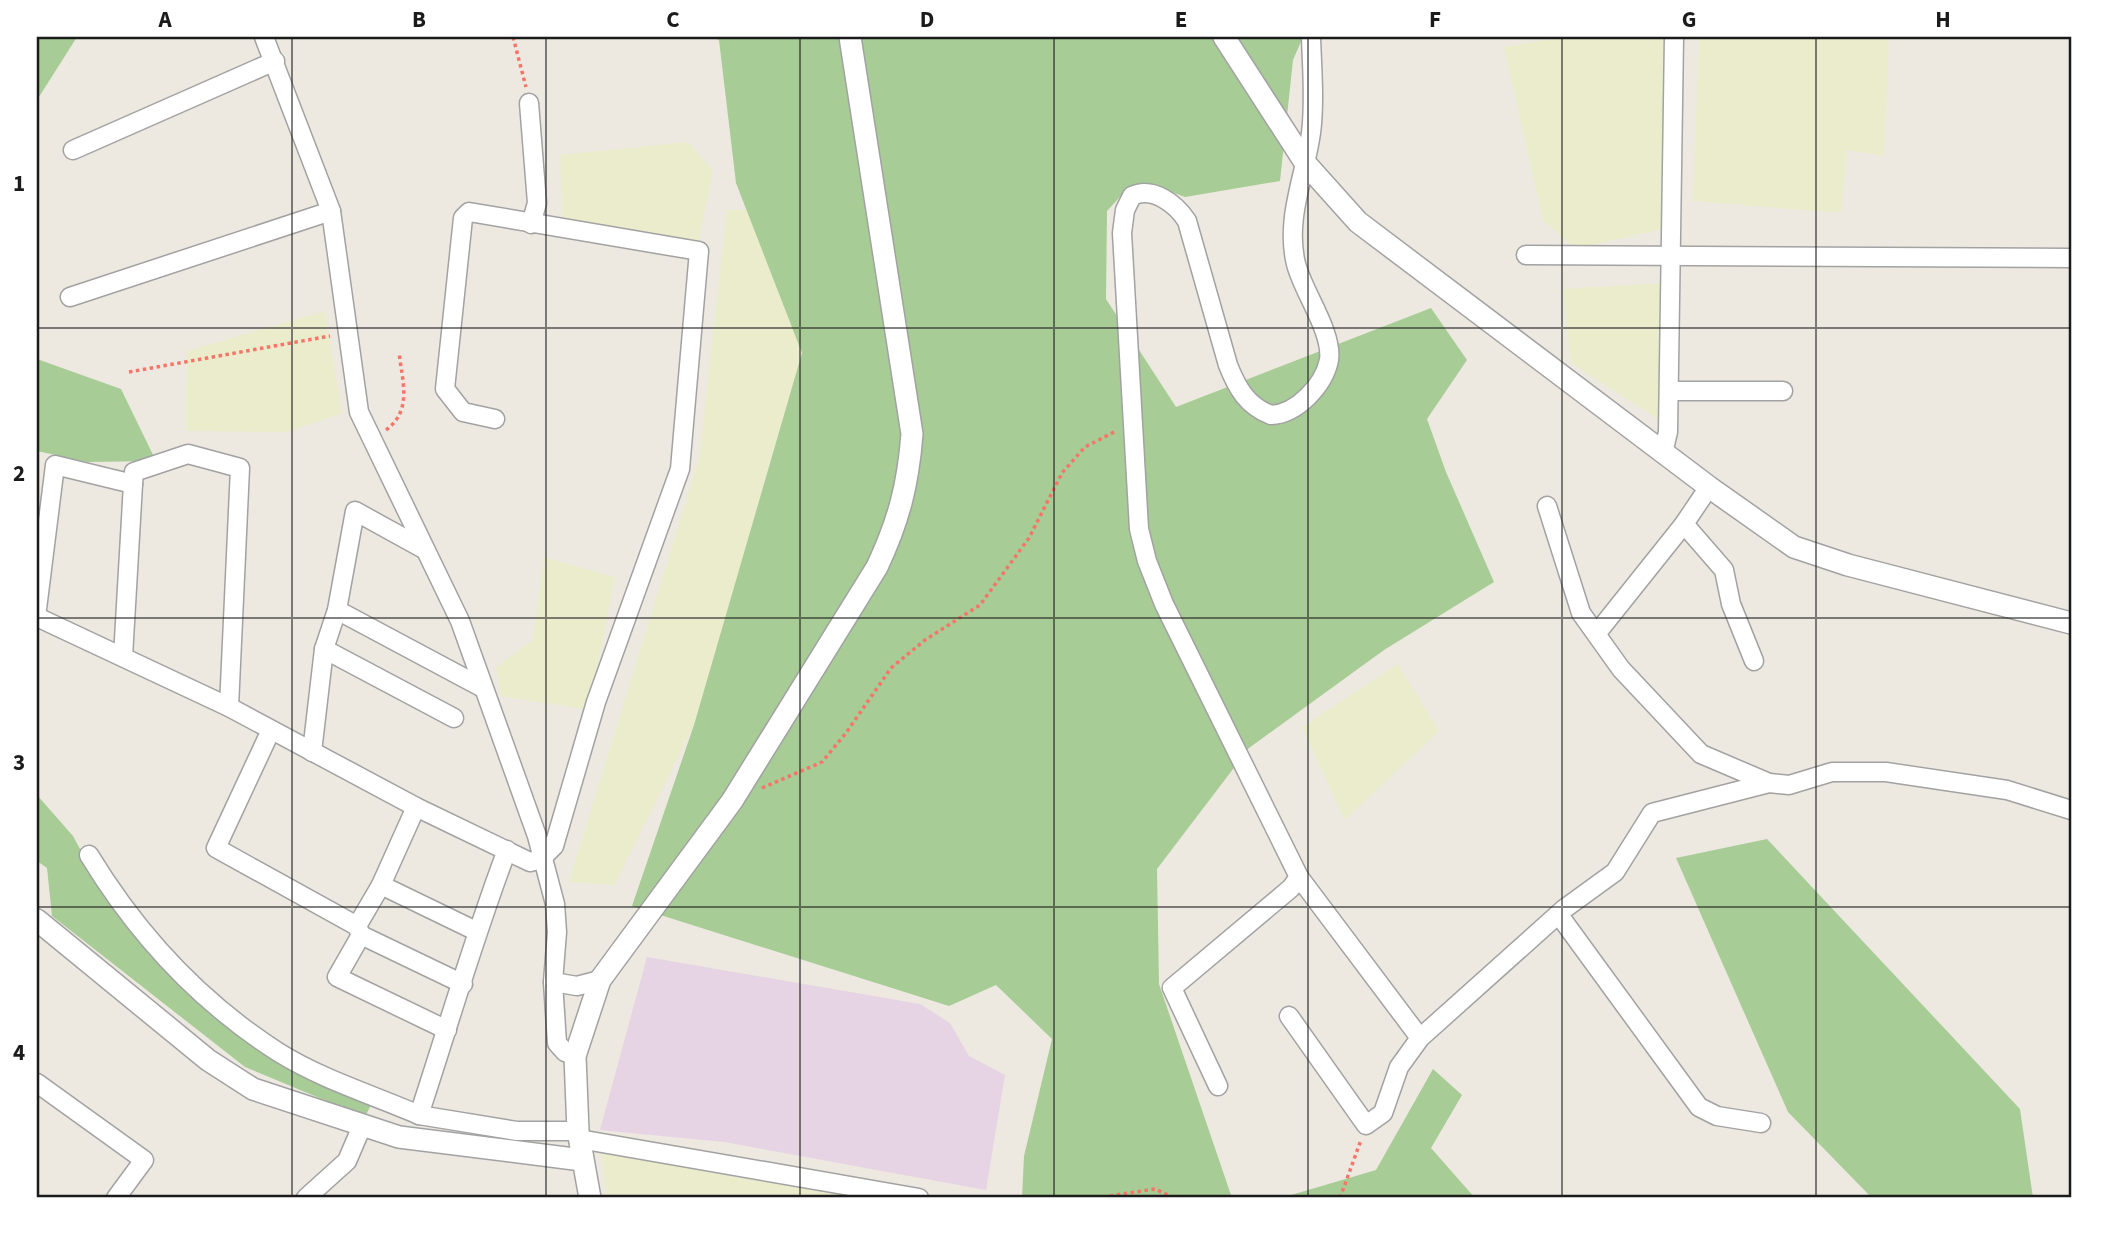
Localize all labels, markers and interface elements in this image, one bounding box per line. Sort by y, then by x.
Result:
text: A [157,3,172,36]
text: B [412,3,426,36]
text: C [666,3,680,36]
text: D [920,3,934,36]
text: E [1175,3,1187,36]
text: F [1429,3,1441,36]
text: G [1682,3,1696,36]
text: H [1935,3,1951,36]
text: 1 [13,167,25,200]
text: 2 [13,457,25,490]
text: 3 [13,746,25,779]
text: 4 [13,1036,25,1069]

